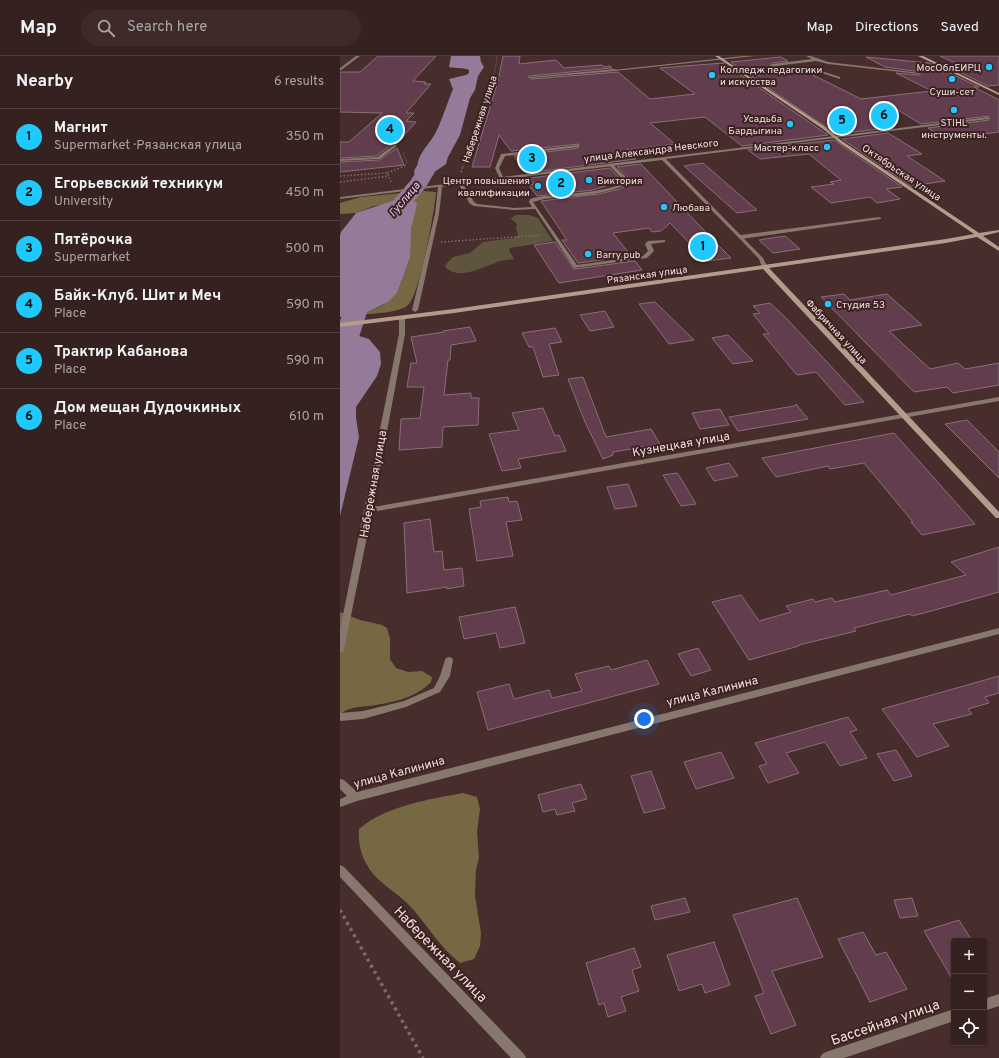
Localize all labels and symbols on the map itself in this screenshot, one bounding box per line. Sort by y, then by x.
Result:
place label: MосОблЕИРЦ [917,62,981,75]
marker: MосОблЕИРЦ [984,62,994,72]
place label: Колледж педагогики и искусства [720,64,823,89]
marker: Колледж педагогики и искусства [707,70,717,80]
street label: Набережная улица [460,74,501,165]
marker: Суши-сет [947,74,957,84]
place label: Суши-сет [930,86,975,99]
pin: 6 [871,101,897,131]
marker: STIHL инструменты. [949,105,959,115]
pin: 5 [829,106,855,136]
place label: Усадьба Бардыгина [728,113,782,138]
pin: 4 [377,115,403,145]
place label: STIHL инструменты. [921,117,987,142]
marker: Усадьба Бардыгина [785,119,795,129]
street label: улица Александра Невского [583,137,720,166]
place label: Мастер-класс [754,142,819,155]
marker: Мастер-класс [822,142,832,152]
street label: Октябрьская улица [859,142,943,205]
pin: 3 [519,144,545,174]
pin: 2 [548,169,574,199]
place label: Центр повышения квалификации [443,175,530,200]
marker: Виктория [584,175,594,185]
place label: Виктория [597,175,642,188]
water label: Гуслица [386,179,424,220]
marker: Центр повышения квалификации [533,181,543,191]
marker: Любава [659,202,669,212]
place label: Любава [672,202,710,215]
pin: 1 [690,232,716,262]
marker: Barry pub [583,249,593,259]
place label: Barry pub [596,249,641,262]
street label: Рязанская улица [606,263,688,288]
street label: Фабричная улица [802,297,869,367]
marker: Студия 53 [823,299,833,309]
place label: Студия 53 [836,299,885,312]
street label: Набережная улица [357,429,391,539]
street label: Кузнецкая улица [631,429,731,461]
street label: улица Калинина [665,673,760,711]
your location [634,709,654,729]
street label: улица Калинина [352,753,447,793]
street label: Набережная улица [390,903,490,1007]
street label: Бассейная улица [829,997,942,1050]

